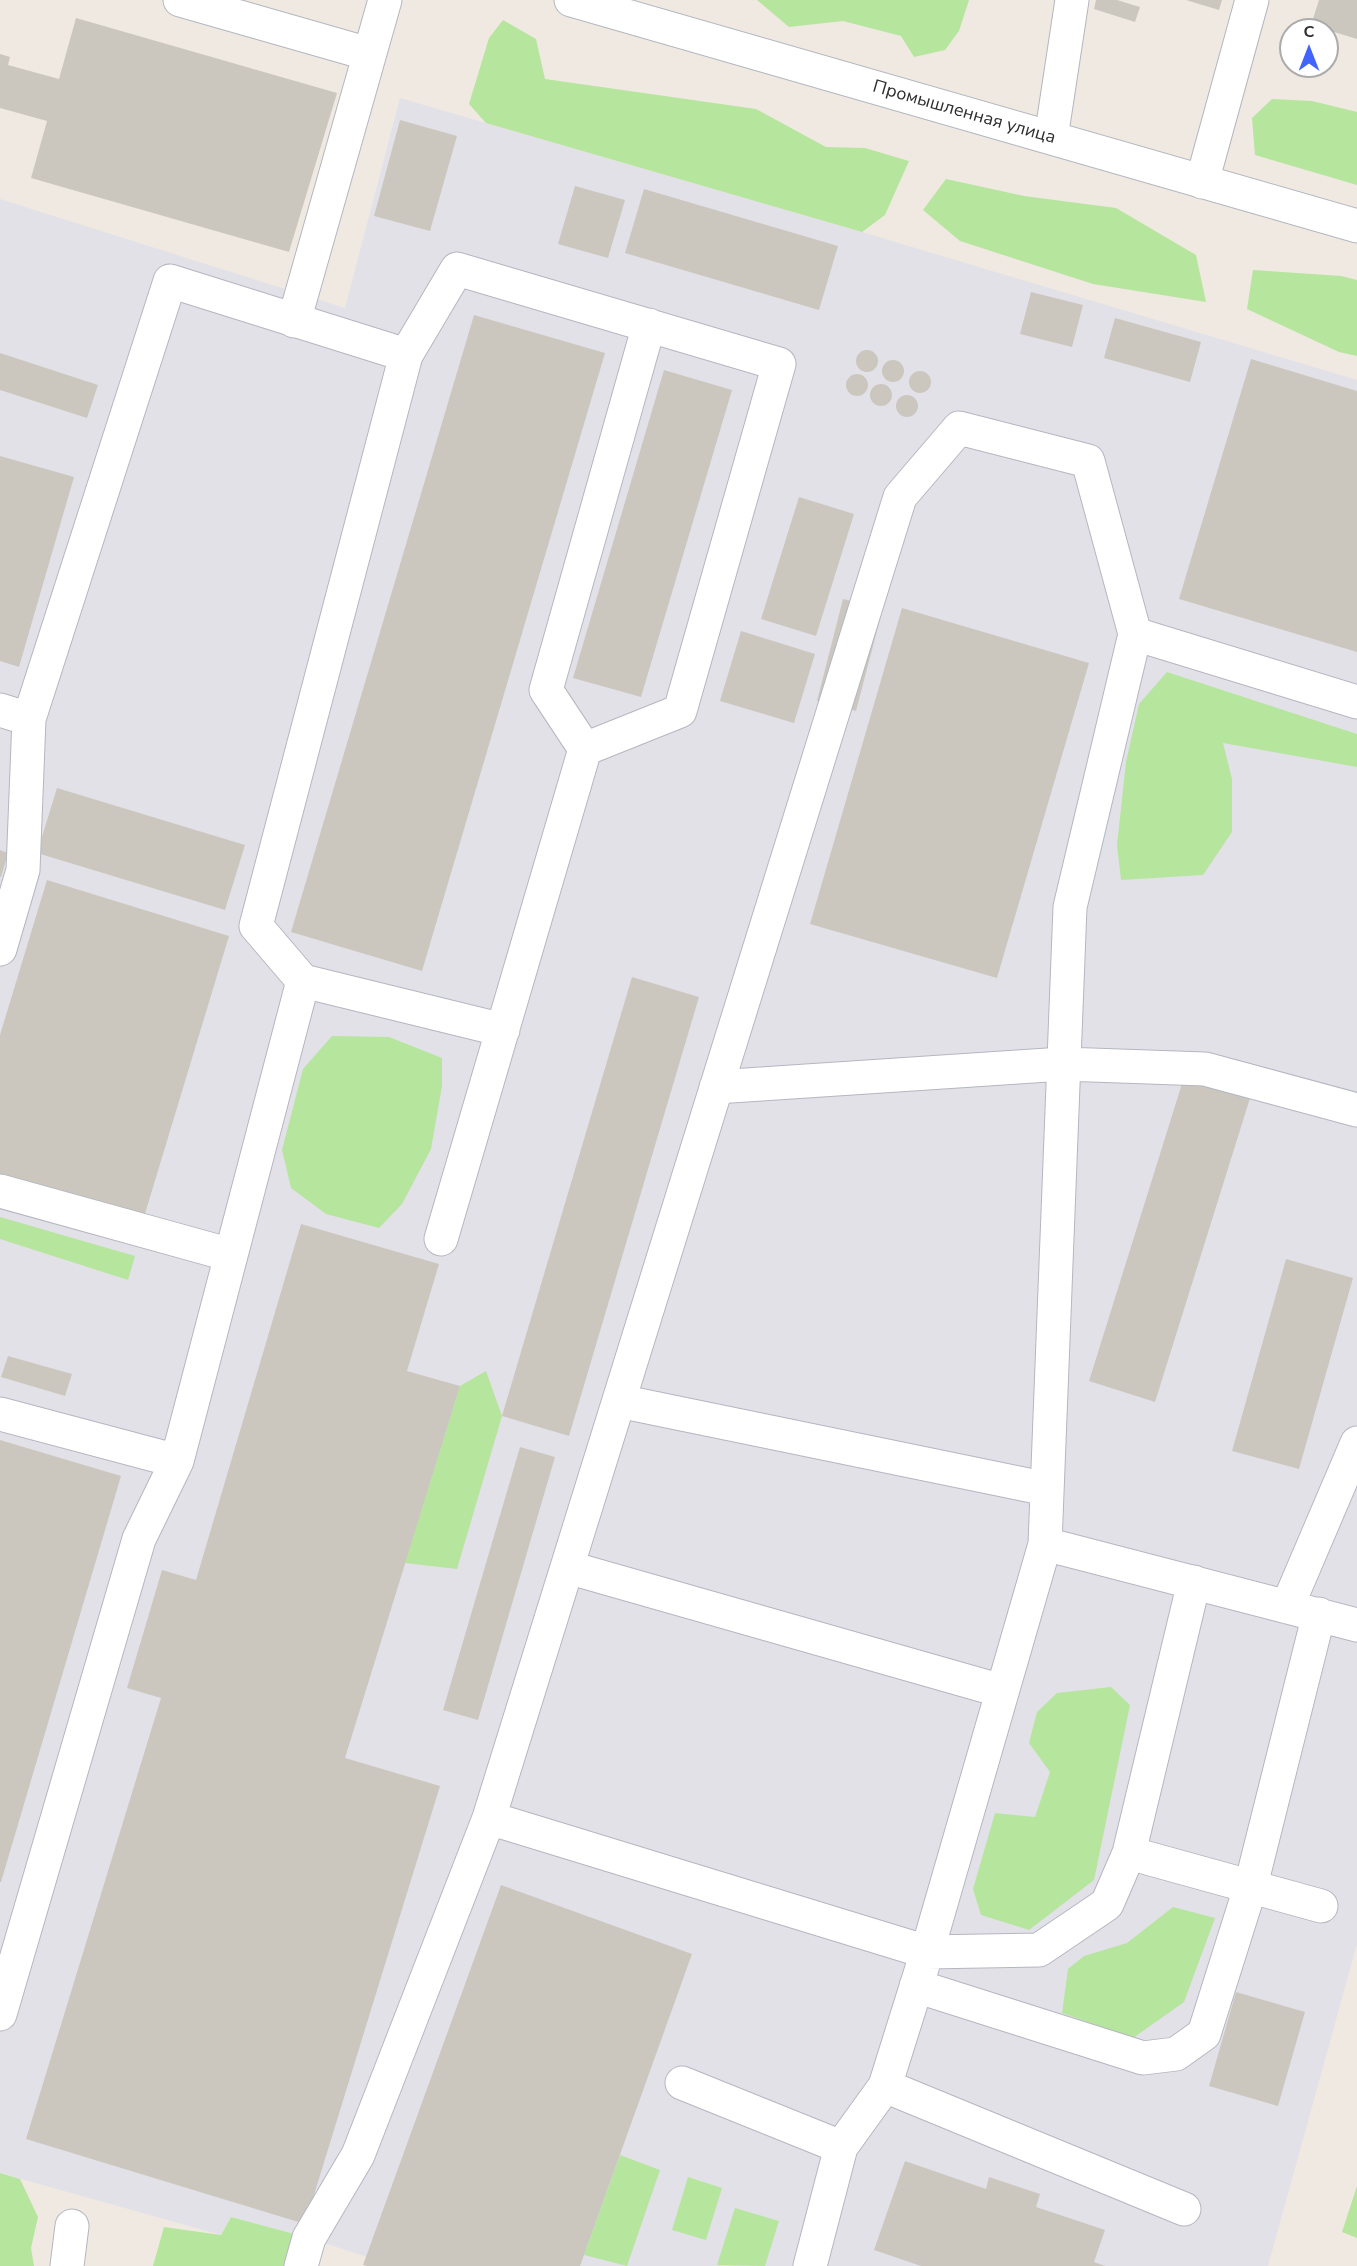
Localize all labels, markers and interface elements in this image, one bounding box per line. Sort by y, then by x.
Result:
north arrow [1279,18,1339,78]
text: С [1304,21,1314,43]
street label: Промышленная улица [870,77,1058,149]

